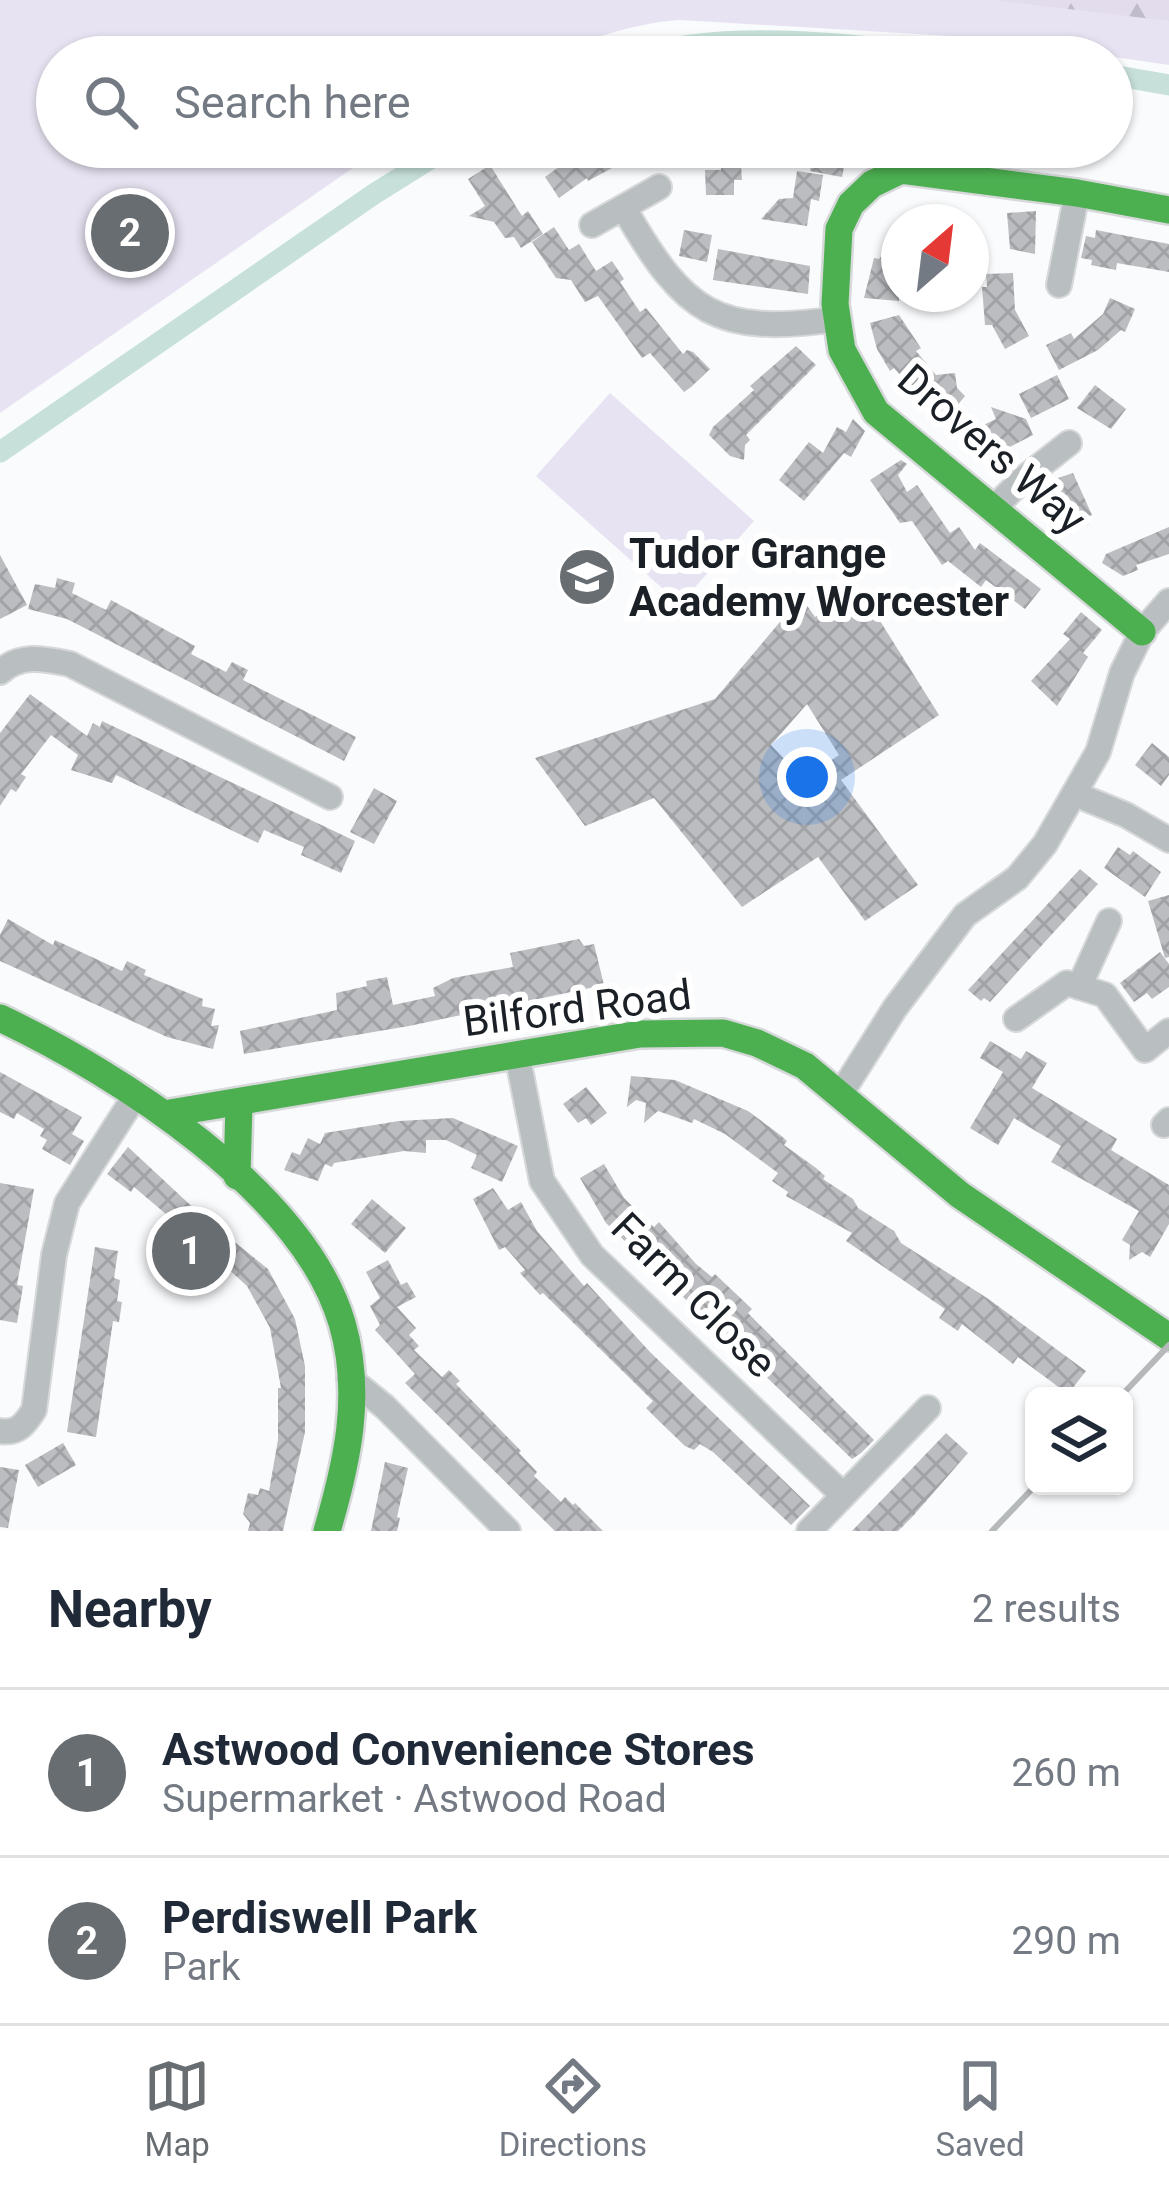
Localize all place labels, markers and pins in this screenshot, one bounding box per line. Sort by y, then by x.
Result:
pin: 2 [91,188,169,278]
place label: Tudor Grange Academy Worcester [629,529,1009,626]
school or university icon: Tudor Grange Academy Worcester [556,546,618,608]
pin: 1 [152,1206,230,1296]

